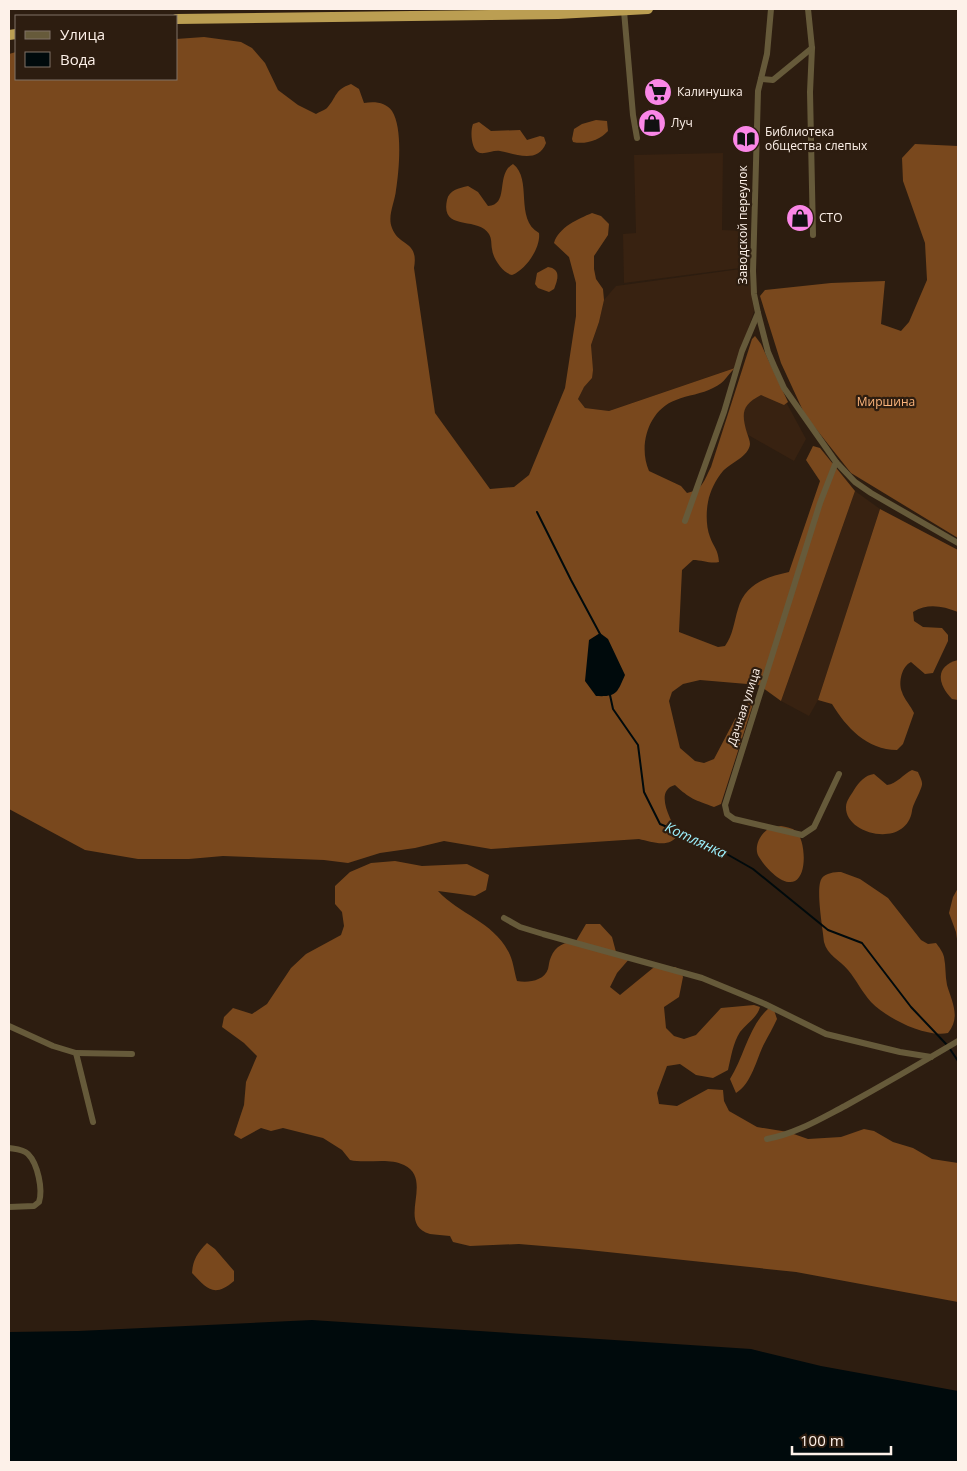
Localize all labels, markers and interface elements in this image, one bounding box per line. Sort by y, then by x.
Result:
legend [15,15,178,80]
text: Улица [60,24,105,44]
text: Вода [60,49,96,69]
supermarket icon: Калинушка [643,77,673,107]
place label: Калинушка [677,83,743,100]
shop icon: Луч [637,108,667,138]
place label: Луч [671,114,693,131]
place label: Библиотека общества слепых [765,123,868,154]
library icon: Библиотека общества слепых [731,124,761,154]
street label: Заводской переулок [734,165,751,285]
shop icon: СТО [785,203,815,233]
place label: СТО [819,209,843,226]
park label: Миршина [857,393,915,410]
street label: Дачная улица [723,666,764,748]
water label: Котлянка [662,817,730,862]
scale bar [792,1424,891,1456]
text: 100 m [800,1430,844,1450]

